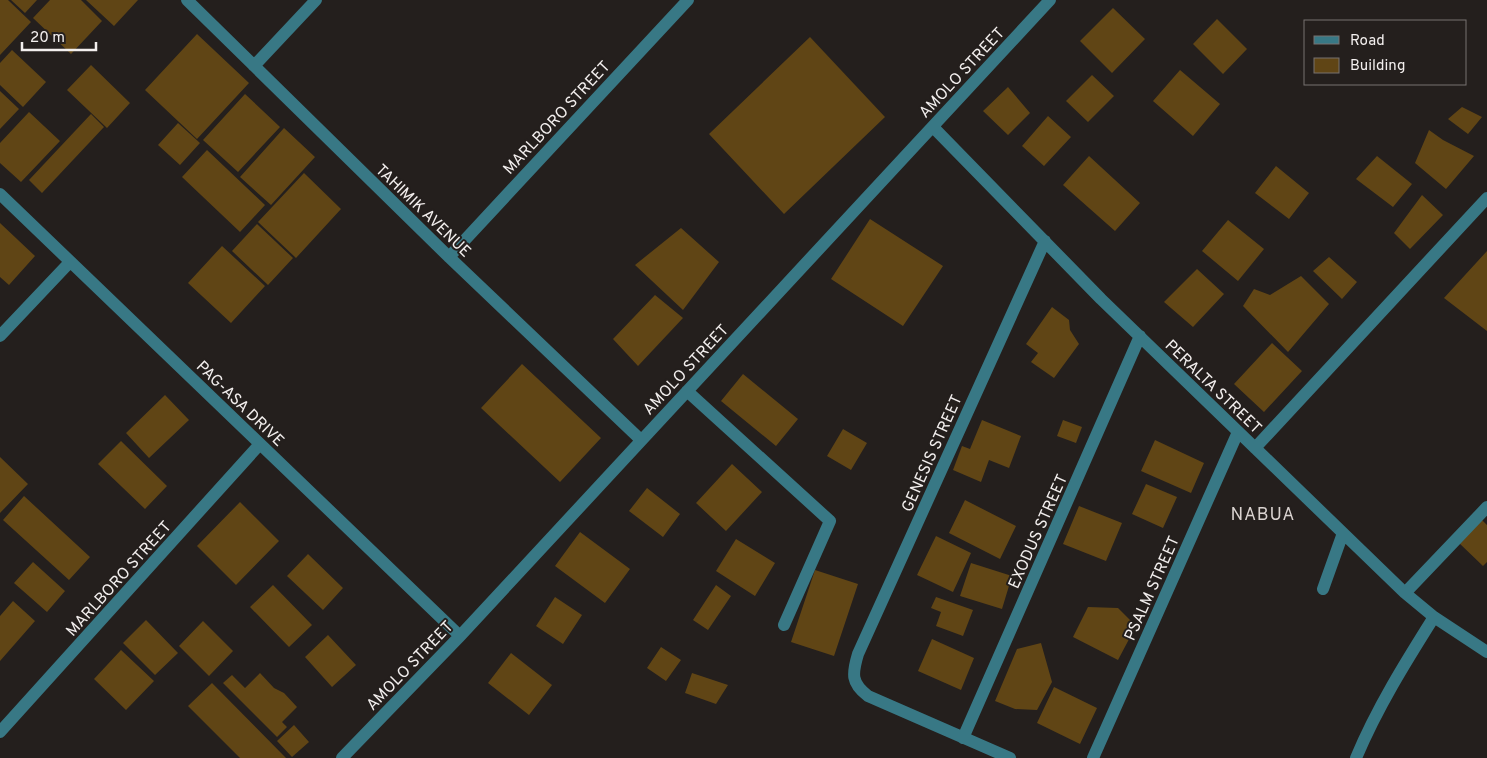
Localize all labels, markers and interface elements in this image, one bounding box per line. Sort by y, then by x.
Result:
scale bar [22,20,96,52]
legend [1304,20,1467,85]
street label: AMOLO STREET [915,24,1010,123]
text: 20 m [30,29,65,48]
text: Road [1350,32,1385,51]
street label: MARLBORO STREET [500,57,615,179]
text: Building [1350,57,1405,76]
street label: TAHIMIK AVENUE [371,161,475,262]
street label: AMOLO STREET [639,321,734,420]
street label: PERALTA STREET [1160,336,1265,439]
street label: PAG-ASA DRIVE [191,357,288,452]
street label: GENESIS STREET [898,392,968,516]
street label: EXODUS STREET [1005,471,1073,592]
district label: NABUA [1231,504,1295,527]
street label: MARLBORO STREET [62,518,177,641]
street label: PSALM STREET [1121,533,1185,644]
street label: AMOLO STREET [363,617,458,715]

